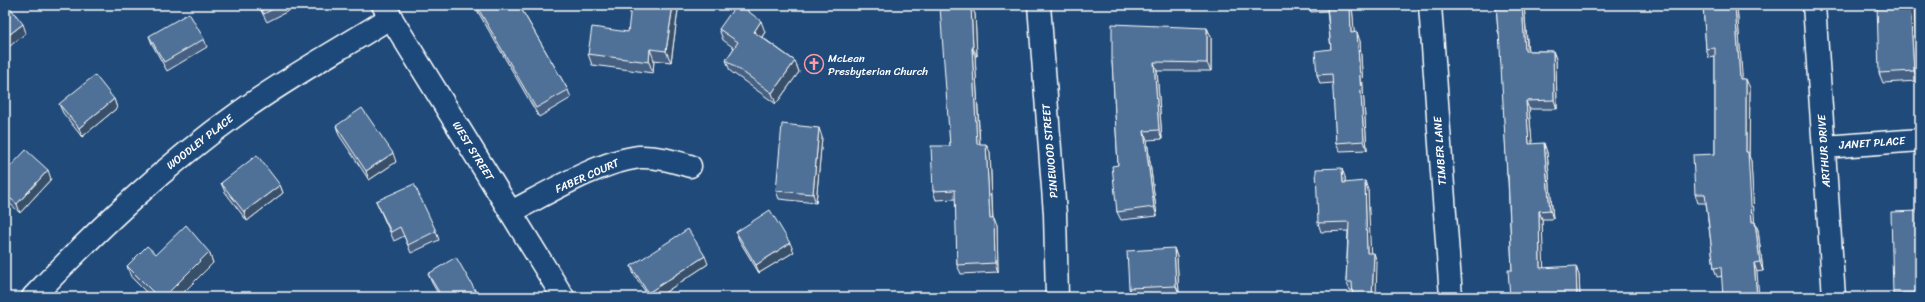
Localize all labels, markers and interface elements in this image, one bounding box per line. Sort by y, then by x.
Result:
place label: McLean Presbyterian Church [828,49,928,81]
church icon: McLean Presbyterian Church [803,53,825,75]
street label: PINEWOOD STREET [1036,102,1064,199]
street label: WOODLEY PLACE [162,109,239,174]
street label: ARTHUR DRIVE [1812,113,1836,189]
street label: TIMBER LANE [1428,115,1452,186]
street label: WEST STREET [447,117,499,185]
street label: JANET PLACE [1837,131,1907,155]
street label: FABER COURT [552,153,623,199]

